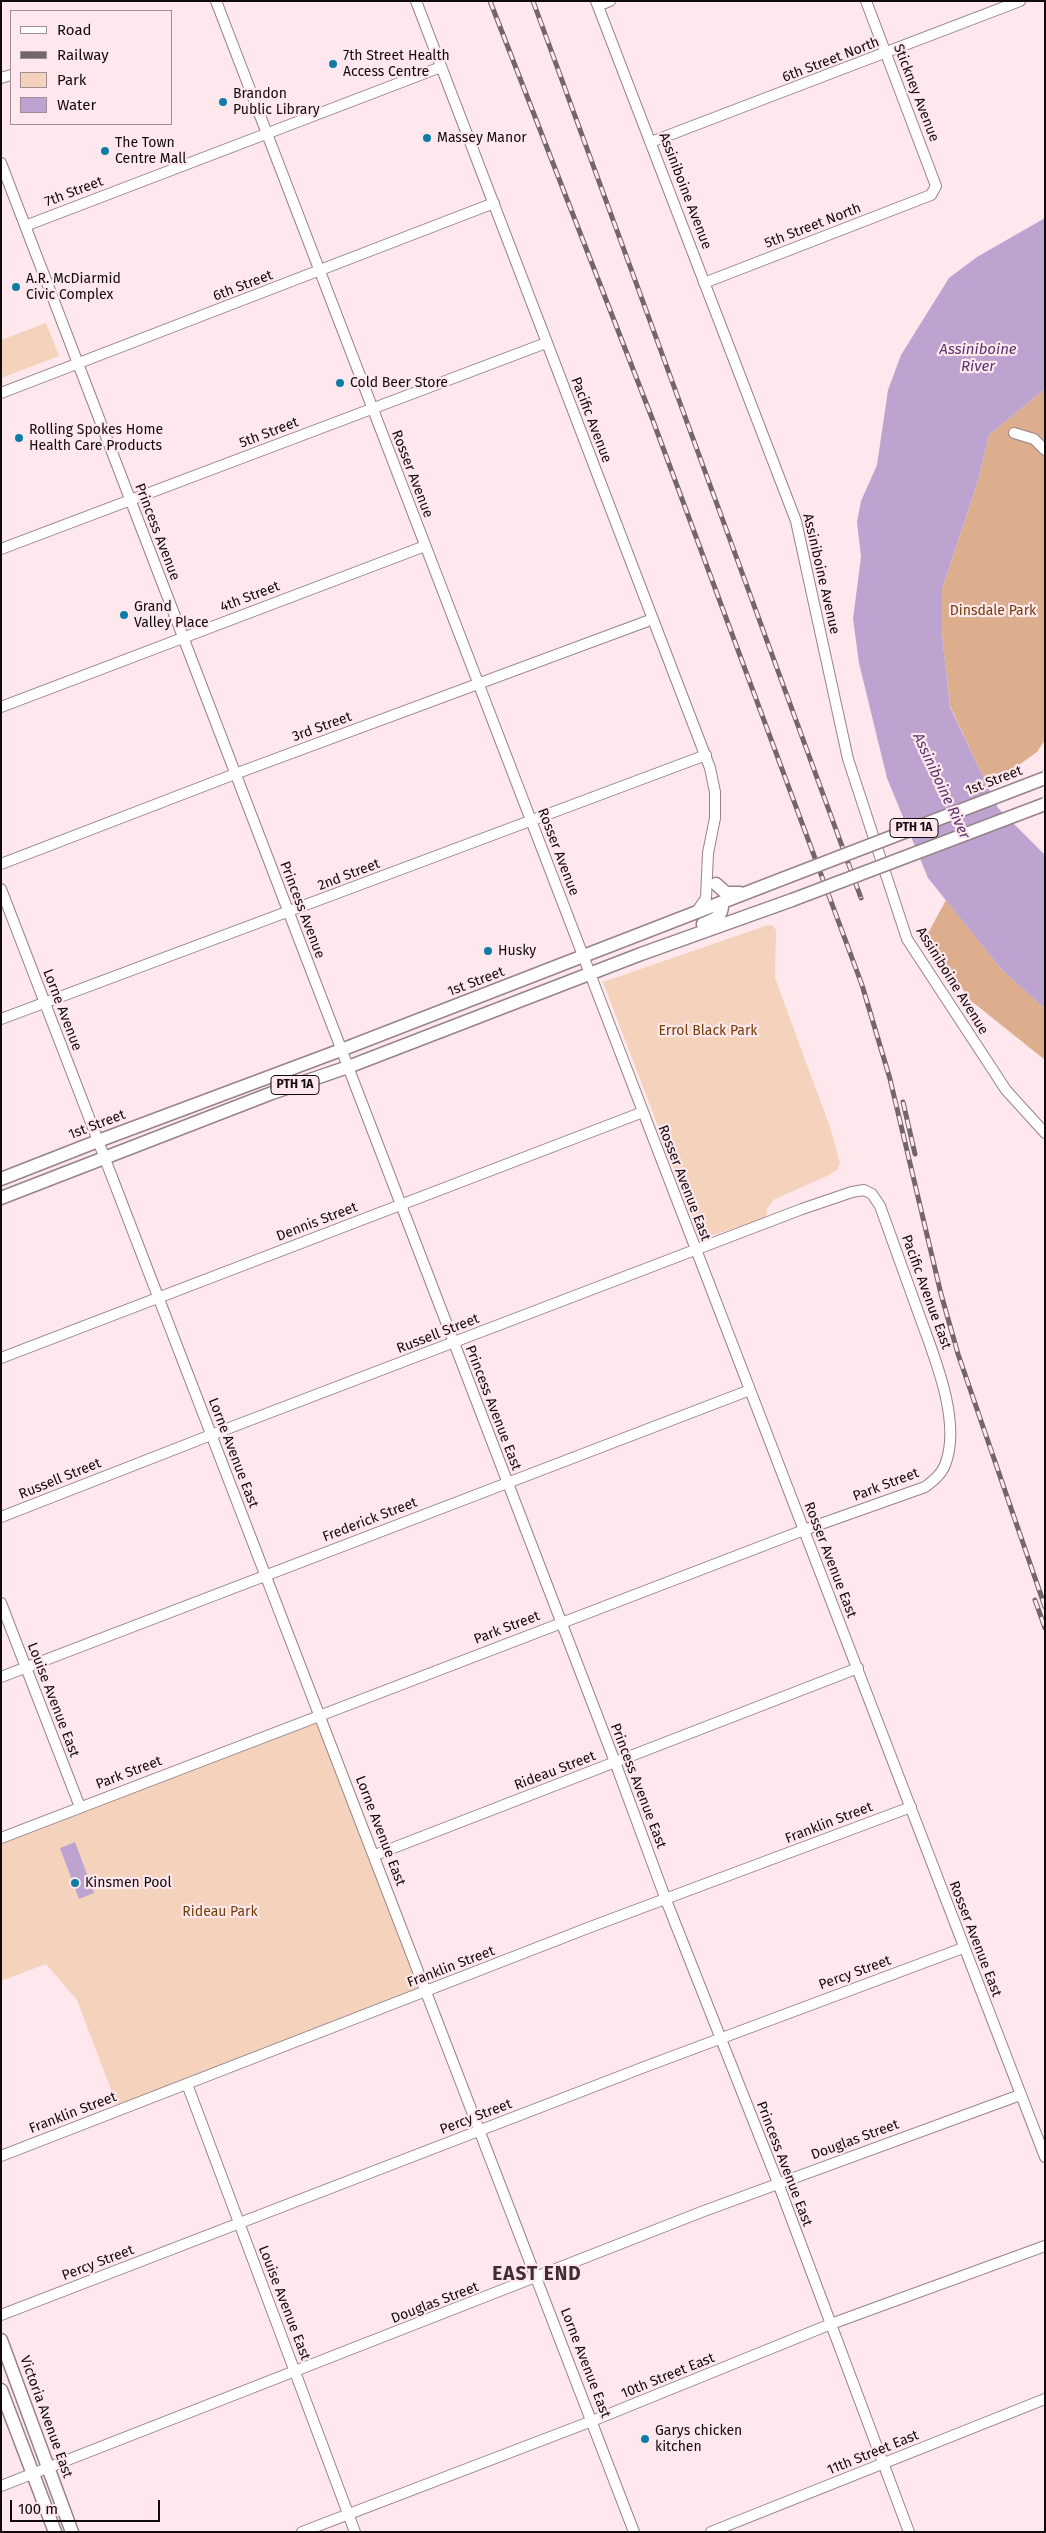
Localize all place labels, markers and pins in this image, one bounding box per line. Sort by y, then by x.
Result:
place label: 7th Street Health Access Centre [343,48,450,80]
marker: 7th Street Health Access Centre [327,58,339,70]
place label: Brandon Public Library [233,86,320,118]
marker: Brandon Public Library [217,96,229,108]
place label: Massey Manor [437,130,527,146]
marker: Massey Manor [421,132,433,144]
place label: The Town Centre Mall [115,135,186,168]
marker: The Town Centre Mall [99,145,111,157]
place label: A.R. McDiarmid Civic Complex [26,271,121,304]
marker: A.R. McDiarmid Civic Complex [10,281,22,293]
place label: Cold Beer Store [350,375,448,391]
marker: Cold Beer Store [334,377,346,389]
place label: Rolling Spokes Home Health Care Products [29,422,163,454]
marker: Rolling Spokes Home Health Care Products [13,432,25,444]
place label: Grand Valley Place [134,599,209,632]
marker: Grand Valley Place [118,609,130,621]
place label: Husky [498,943,536,959]
marker: Husky [482,945,494,957]
place label: Kinsmen Pool [85,1875,172,1891]
marker: Kinsmen Pool [69,1877,81,1889]
place label: Garys chicken kitchen [655,2423,742,2456]
marker: Garys chicken kitchen [639,2433,651,2445]

